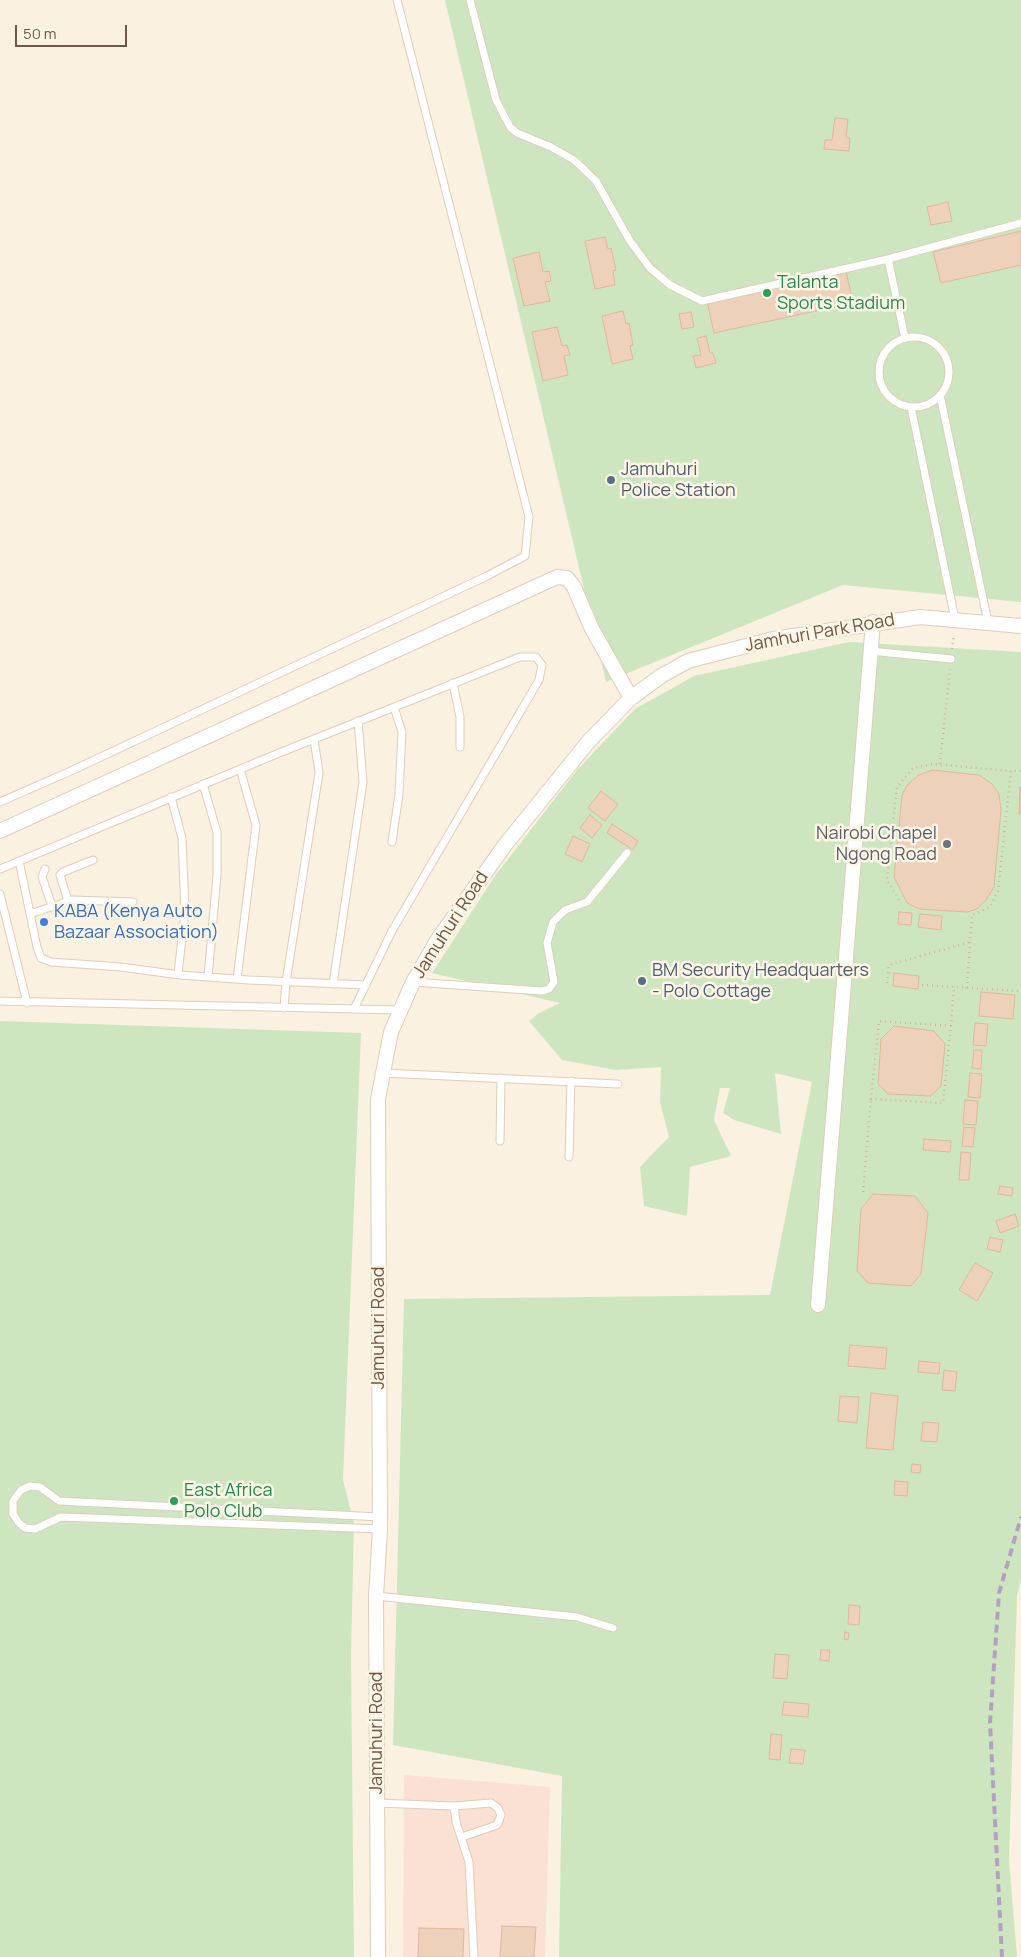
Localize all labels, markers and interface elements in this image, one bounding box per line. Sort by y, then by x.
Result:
scale bar [18,15,130,47]
text: 50 m [23,23,57,44]
place label: Talanta Sports Stadium [777,272,905,314]
marker: Talanta Sports Stadium [761,287,773,299]
place label: Jamuhuri Police Station [621,459,736,502]
marker: Jamuhuri Police Station [605,474,617,486]
street label: Jamhuri Park Road [744,609,896,657]
place label: Nairobi Chapel Ngong Road [816,823,937,866]
marker: Nairobi Chapel Ngong Road [941,838,953,850]
street label: Jamuhuri Road [409,868,493,982]
place label: KABA (Kenya Auto Bazaar Association) [54,901,219,944]
marker: KABA (Kenya Auto Bazaar Association) [38,916,50,928]
place label: BM Security Headquarters - Polo Cottage [652,960,869,1002]
marker: BM Security Headquarters - Polo Cottage [636,975,648,987]
street label: Jamuhuri Road [368,1267,390,1389]
place label: East Africa Polo Club [184,1480,272,1522]
marker: East Africa Polo Club [168,1495,180,1507]
street label: Jamuhuri Road [366,1672,388,1794]

